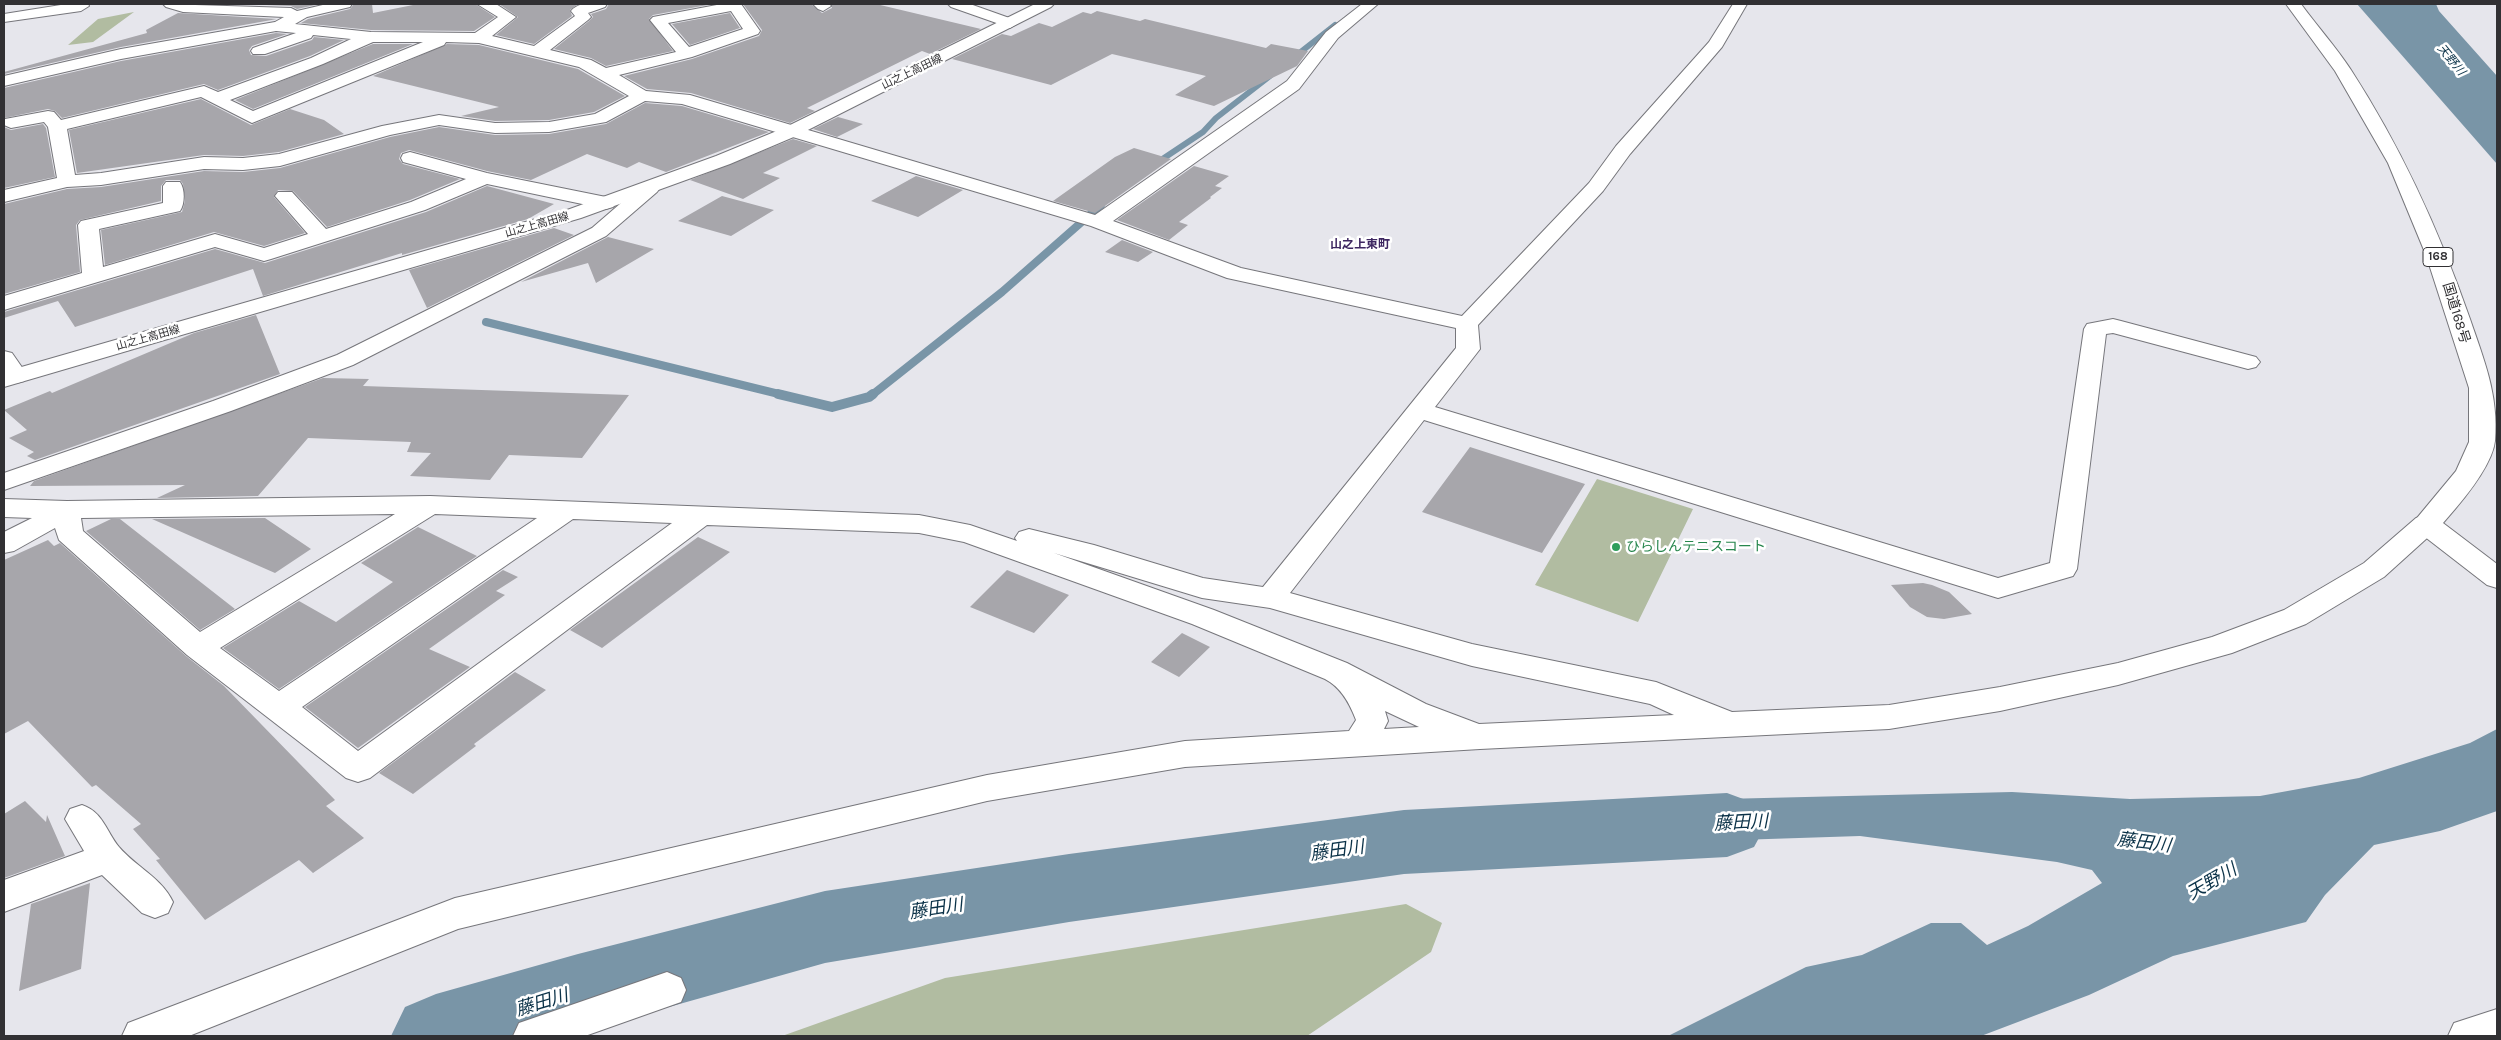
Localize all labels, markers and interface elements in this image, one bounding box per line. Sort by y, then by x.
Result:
water label: 天野川 [2434,41,2468,79]
street label: 山之上高田線 [879,52,945,92]
street label: 山之上高田線 [503,210,571,240]
district label: 山之上東町 [1330,238,1390,252]
road number: 168 [2423,248,2453,266]
street label: 国道168号 [2439,280,2473,346]
street label: 山之上高田線 [114,323,182,353]
place label: ひらしんテニスコート [1626,539,1766,555]
marker: ひらしんテニスコート [1610,541,1622,553]
water label: 藤田川 [1713,811,1769,835]
water label: 藤田川 [2116,829,2172,857]
water label: 藤田川 [1309,837,1365,865]
water label: 天野川 [2183,859,2241,905]
water label: 藤田川 [908,894,964,924]
water label: 藤田川 [513,985,571,1021]

